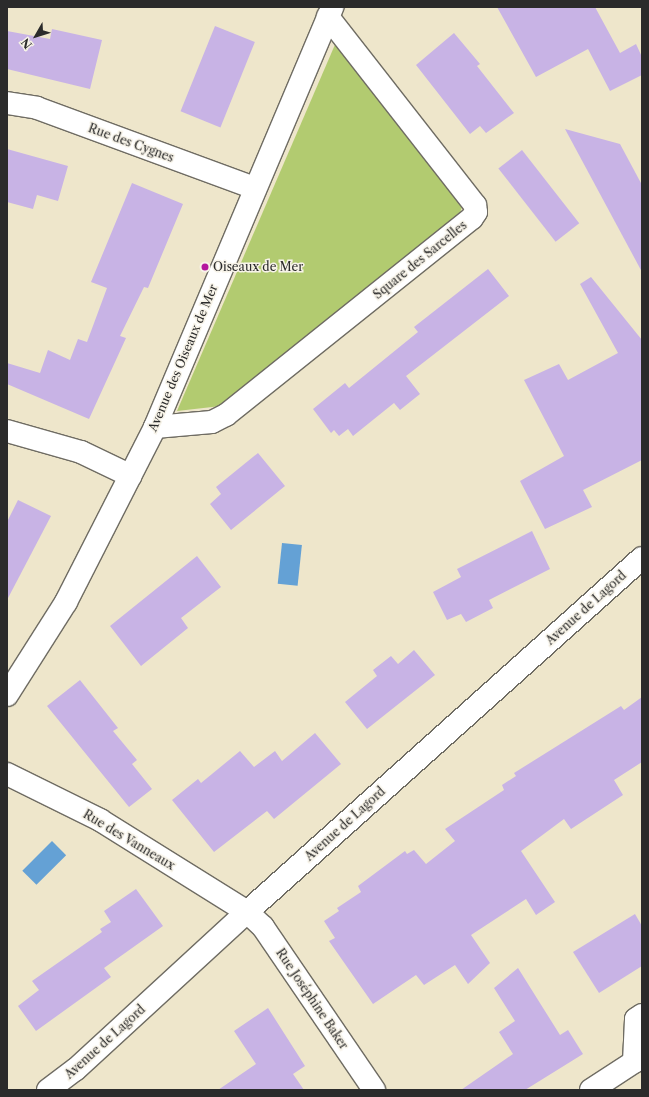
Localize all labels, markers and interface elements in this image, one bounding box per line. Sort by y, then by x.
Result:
north arrow [16,16,56,56]
text: N [18,35,35,52]
street label: Rue des Cygnes [86,121,176,165]
street label: Square des Sarcelles [370,218,470,302]
place label: Oiseaux de Mer [213,260,303,274]
marker: Oiseaux de Mer [200,262,210,272]
street label: Avenue des Oiseaux de Mer [145,282,221,434]
street label: Avenue de Lagord [543,568,629,648]
street label: Avenue de Lagord [302,784,388,864]
street label: Rue des Vanneaux [80,807,178,873]
street label: Rue Joséphine Baker [273,946,351,1052]
street label: Avenue de Lagord [62,1002,148,1082]

